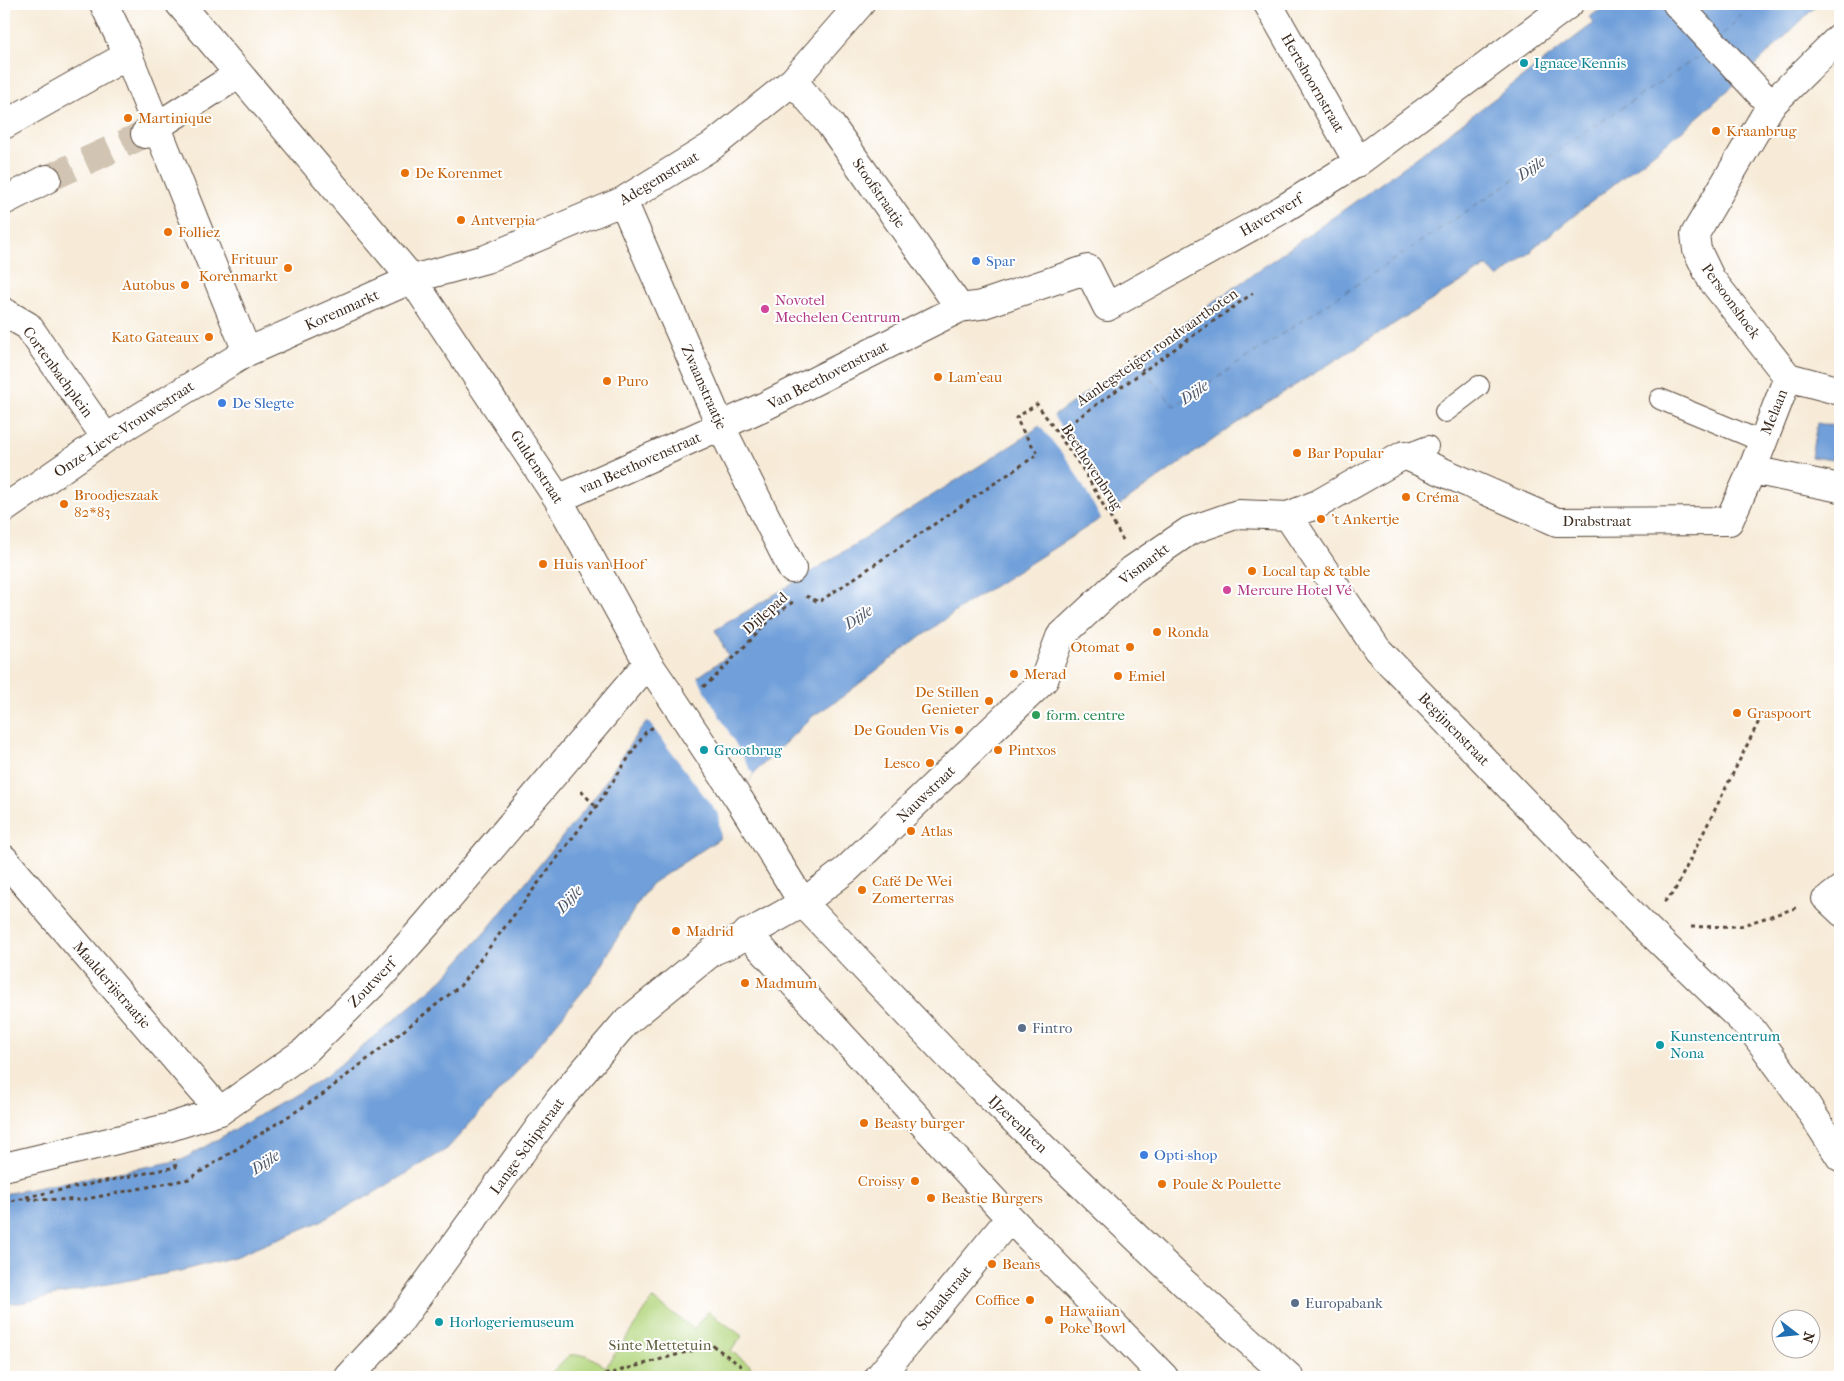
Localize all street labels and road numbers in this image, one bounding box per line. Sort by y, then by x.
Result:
street label: Hertshoornstraat [1277,30,1349,136]
street label: Adegemstraat [615,147,703,209]
street label: Stoofstraatje [848,155,910,232]
street label: Haverwerf [1237,188,1308,240]
street label: Persoonshoek [1698,260,1764,342]
street label: Aanlegsteiger rondvaartboten [1072,284,1241,410]
street label: Korenmarkt [302,285,382,334]
street label: Cortenbachplein [19,323,97,421]
street label: Van Beethovenstraat [764,336,892,414]
street label: Zwaanstraatje [677,342,731,433]
street label: Onze-Lieve-Vrouwestraat [50,377,198,481]
street label: Melaan [1757,386,1791,437]
street label: Beethovenbrug [1057,420,1127,514]
street label: Guldenstraat [507,427,568,508]
street label: van Beethovenstraat [576,428,704,498]
street label: Drabstraat [1562,512,1632,530]
street label: Vismarkt [1114,539,1173,589]
street label: Dijlepad [739,588,792,638]
street label: Begijnenstraat [1415,689,1494,770]
street label: Nauwstraat [893,761,959,826]
street label: Maalderijstraatje [69,938,155,1033]
street label: Zoutwerf [344,953,402,1011]
street label: IJzerenleen [985,1091,1052,1157]
street label: Lange Schipstraat [486,1094,569,1198]
street label: Schaalstraat [913,1262,976,1334]

